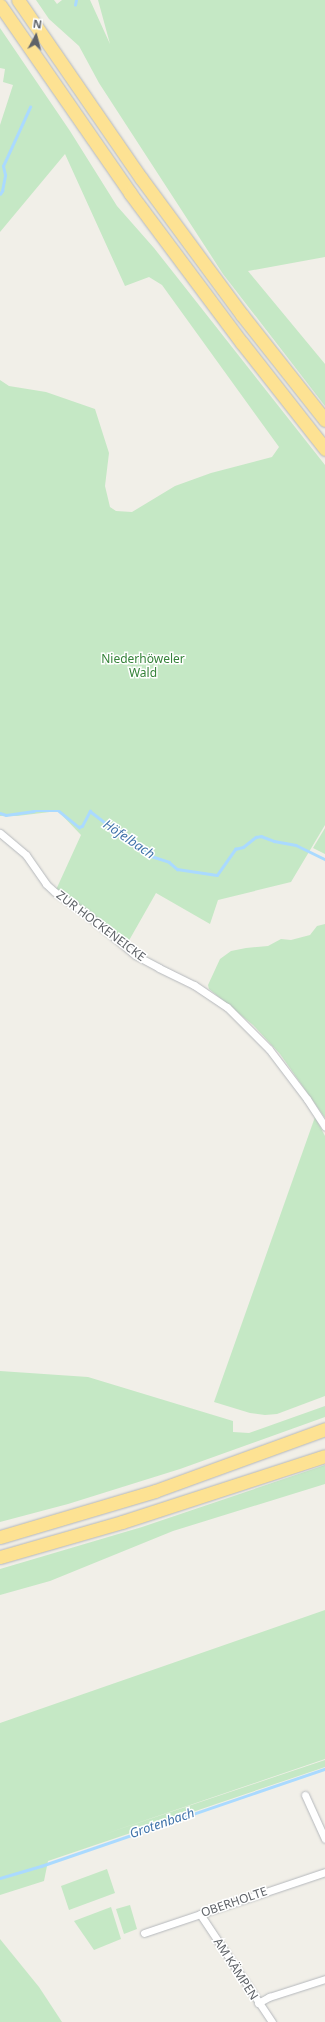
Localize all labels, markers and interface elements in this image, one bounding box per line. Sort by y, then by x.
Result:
north arrow [16,16,56,56]
text: N [32,16,43,32]
park label: Niederhöweler Wald [101,652,185,680]
water label: Höfelbach [100,816,158,862]
street label: ZUR HOCKENEICKE [54,888,148,964]
water label: Grotenbach [127,1805,197,1841]
street label: OBERHOLTE [199,1884,269,1920]
street label: AM KÄMPEN [211,1935,261,2003]

